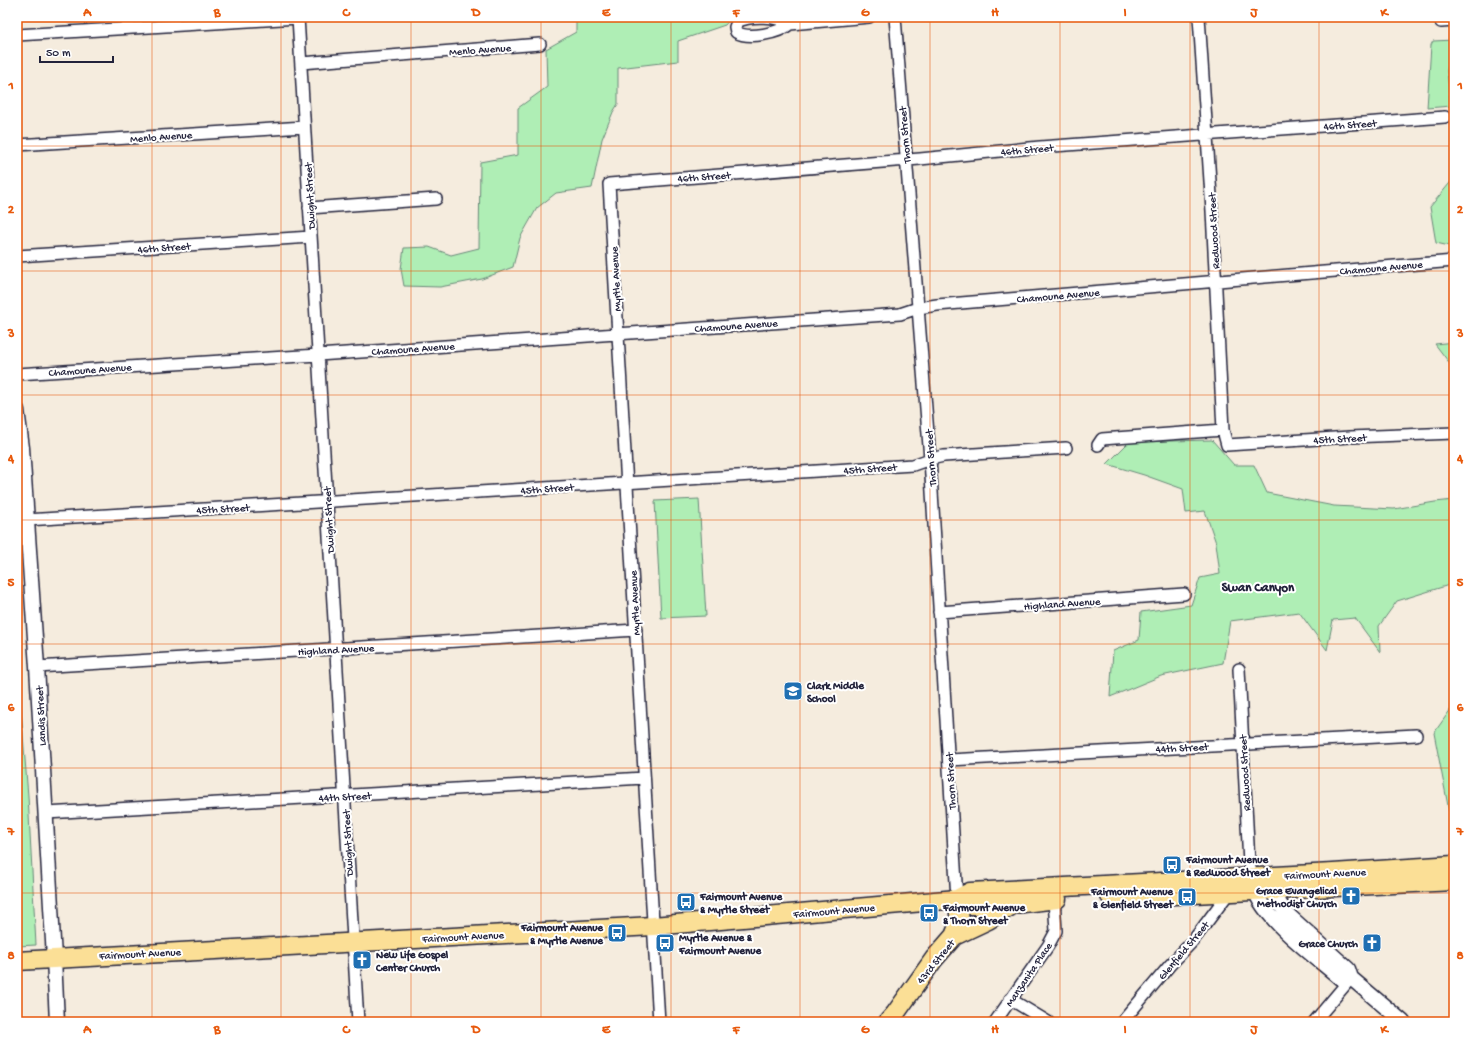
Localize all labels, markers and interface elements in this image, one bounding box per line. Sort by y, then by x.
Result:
text: A [82,6,92,21]
text: B [213,6,222,21]
text: C [341,6,351,21]
text: D [471,6,481,21]
text: E [602,6,611,21]
text: F [732,6,741,21]
text: G [861,6,870,21]
text: H [991,6,999,21]
text: I [1123,6,1127,21]
text: J [1250,6,1259,21]
text: K [1379,6,1389,21]
scale bar [40,38,113,64]
street label: Menlo Avenue [449,43,512,59]
text: 50 m [46,47,71,61]
text: 1 [7,79,14,94]
text: 1 [1456,79,1463,94]
street label: Thorn Street [897,104,915,165]
street label: 46th Street [1323,118,1379,134]
street label: Menlo Avenue [130,130,193,146]
street label: 46th Street [1000,143,1056,159]
street label: Dwight Street [303,161,319,230]
street label: 46th Street [677,170,733,186]
street label: Redwood Street [1207,191,1223,269]
text: 2 [8,203,15,218]
text: 2 [1457,203,1464,218]
street label: 46th Street [137,241,193,257]
street label: Myrtle Avenue [609,246,625,312]
street label: Chamoune Avenue [1339,259,1423,279]
street label: Chamoune Avenue [1016,287,1100,307]
street label: Chamoune Avenue [694,318,778,336]
text: 3 [7,327,15,342]
text: 3 [1456,327,1464,342]
street label: Chamoune Avenue [371,341,455,359]
street label: Chamoune Avenue [48,362,132,380]
street label: Thorn Street [924,428,940,488]
street label: 45th Street [1313,433,1369,447]
text: 4 [7,452,15,467]
text: 4 [1456,452,1464,467]
street label: 45th Street [843,462,899,478]
street label: 45th Street [520,482,576,498]
street label: Dwight Street [322,485,338,554]
street label: 45th Street [196,503,252,517]
street label: Myrtle Avenue [628,570,644,636]
text: 5 [8,576,15,591]
text: 5 [1457,576,1464,591]
district label: Swan Canyon [1222,581,1295,596]
street label: Highland Avenue [1023,596,1101,614]
street label: Highland Avenue [297,643,375,659]
school or university icon: Clark Middle School [782,680,804,702]
place label: Clark Middle School [806,681,865,706]
street label: Landis Street [34,684,50,746]
text: 6 [8,701,15,716]
text: 6 [1457,701,1464,716]
street label: Redwood Street [1238,733,1254,811]
street label: 44th Street [1155,742,1210,756]
street label: Thorn Street [944,751,960,811]
street label: 44th Street [318,791,373,805]
street label: Dwight Street [341,808,357,877]
text: 7 [7,825,16,840]
text: 7 [1456,825,1465,840]
bus stop icon: Fairmount Avenue & Redwood Street [1161,854,1183,876]
place label: Fairmount Avenue & Redwood Street [1185,854,1271,880]
street label: Fairmount Avenue [1283,867,1367,883]
church icon: Grace Evangelical Methodist Church [1340,885,1362,907]
place label: Fairmount Avenue & Glenfield Street [1090,886,1174,912]
bus stop icon: Fairmount Avenue & Glenfield Street [1176,886,1198,908]
place label: Grace Evangelical Methodist Church [1256,886,1338,911]
bus stop icon: Fairmount Avenue & Myrtle Street [675,891,697,913]
place label: Fairmount Avenue & Myrtle Street [699,891,783,917]
street label: Fairmount Avenue [792,902,876,922]
bus stop icon: Fairmount Avenue & Thorn Street [918,902,940,924]
place label: Fairmount Avenue & Thorn Street [942,902,1026,928]
street label: Glenfield Street [1156,918,1213,983]
place label: Fairmount Avenue & Myrtle Avenue [520,922,604,948]
bus stop icon: Fairmount Avenue & Myrtle Avenue [606,922,628,944]
street label: Fairmount Avenue [421,930,505,946]
bus stop icon: Myrtle Avenue & Fairmount Avenue [654,932,676,954]
place label: Myrtle Avenue & Fairmount Avenue [678,932,762,958]
church icon: Grace Church [1361,932,1383,954]
street label: 43rd Street [915,937,959,987]
place label: Grace Church [1298,939,1358,951]
street label: Manzanita Place [1004,941,1056,1009]
street label: Fairmount Avenue [98,947,182,963]
text: 8 [7,949,15,964]
church icon: New Life Gospel Center Church [351,949,373,971]
place label: New Life Gospel Center Church [375,949,449,975]
text: 8 [1456,949,1464,964]
text: A [82,1023,92,1038]
text: B [213,1023,222,1038]
text: C [341,1023,351,1038]
text: D [471,1023,481,1038]
text: E [602,1023,611,1038]
text: F [732,1023,741,1038]
text: G [861,1023,870,1038]
text: H [991,1023,999,1038]
text: I [1123,1023,1127,1038]
text: J [1250,1023,1259,1038]
text: K [1379,1023,1389,1038]

